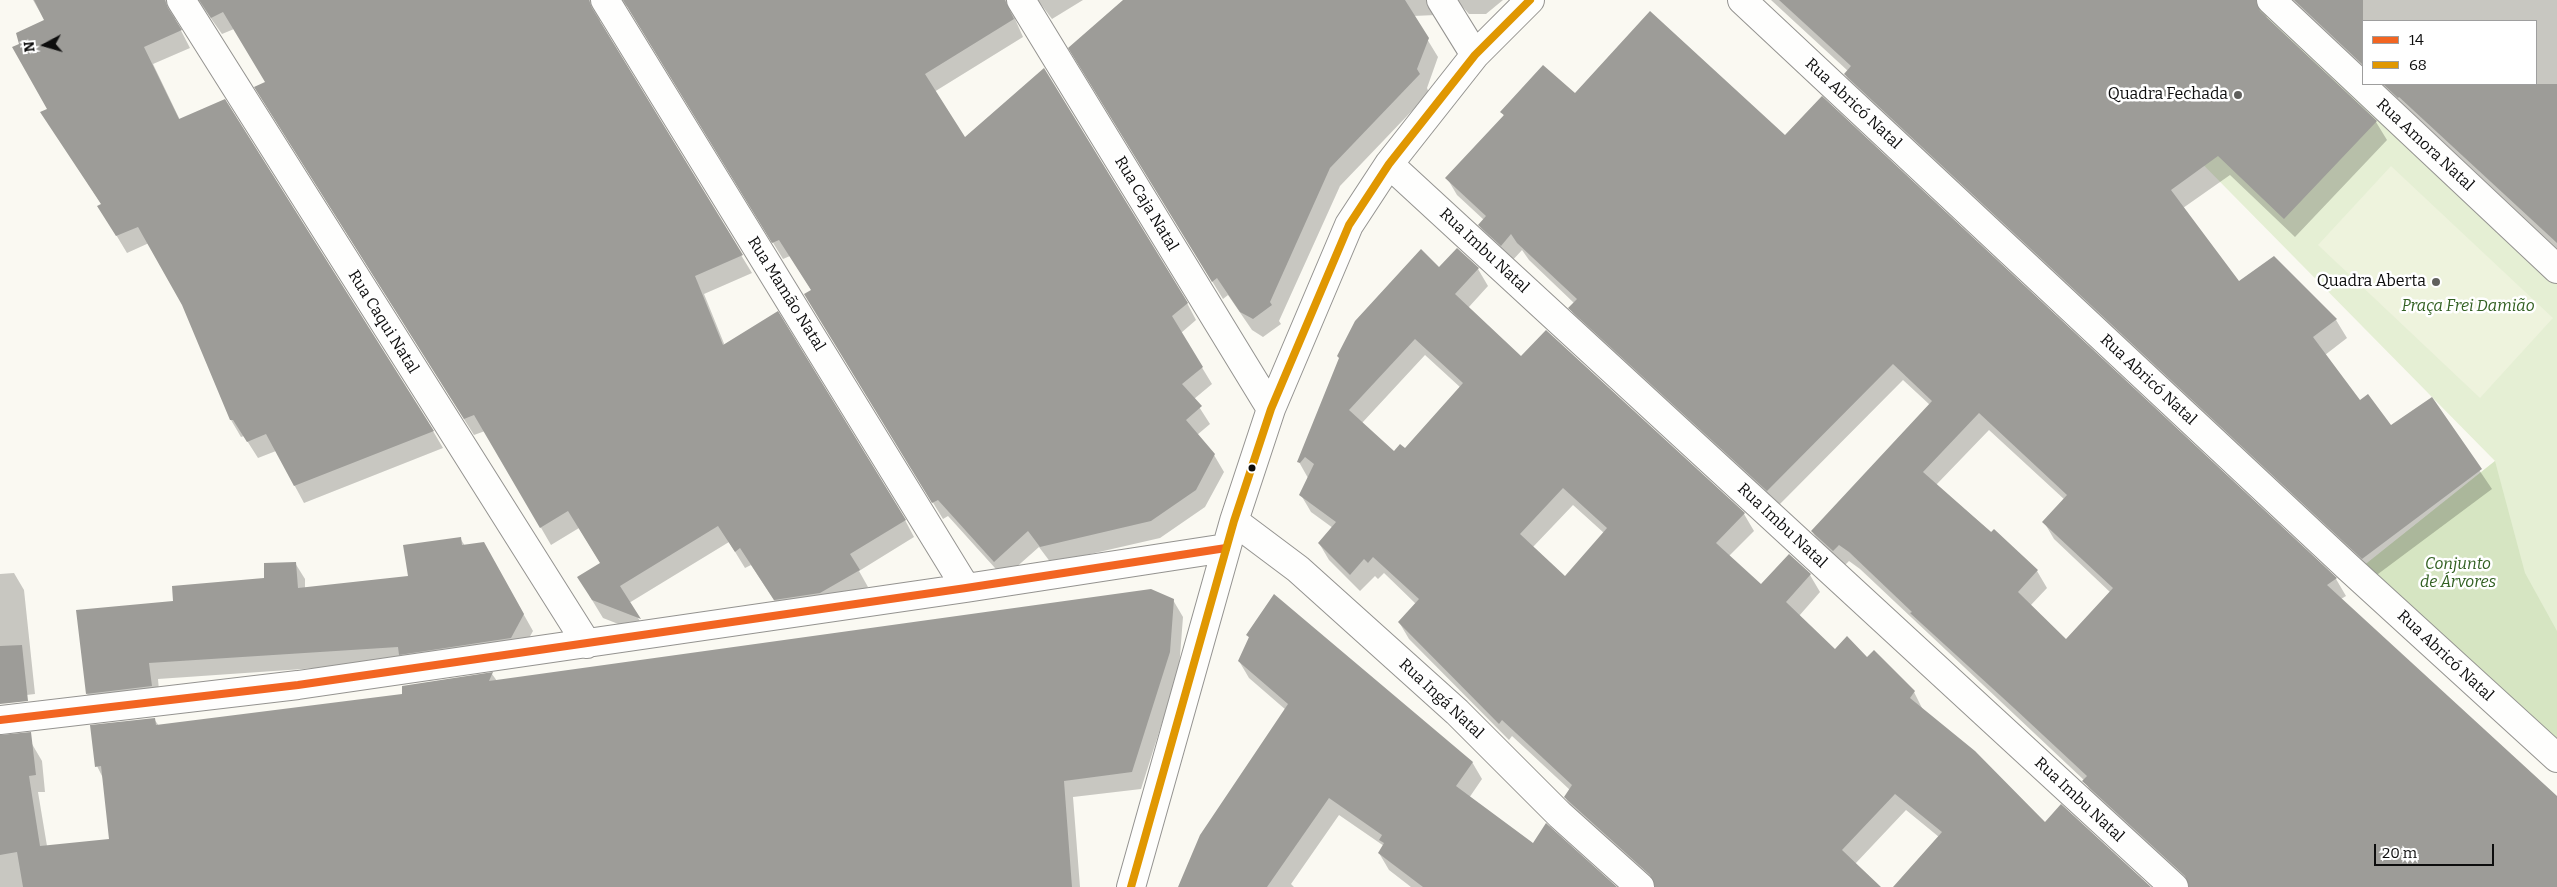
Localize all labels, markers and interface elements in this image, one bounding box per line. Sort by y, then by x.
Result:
north arrow [20,20,70,70]
legend [2362,20,2537,85]
text: 14 [2409,31,2424,49]
text: N [21,40,39,53]
street label: Rua Abricó Natal [1801,54,1905,154]
text: 68 [2409,56,2427,74]
place label: Quadra Fechada [2108,85,2228,105]
marker: Quadra Fechada [2232,89,2244,101]
street label: Rua Amora Natal [2372,95,2478,195]
street label: Rua Caja Natal [1110,153,1182,255]
street label: Rua Imbu Natal [1435,205,1533,297]
street label: Rua Mamão Natal [743,233,829,355]
street label: Rua Caqui Natal [344,267,422,377]
place label: Quadra Aberta [2317,272,2426,292]
marker: Quadra Aberta [2430,276,2442,288]
park label: Praça Frei Damião [2401,297,2535,317]
street label: Rua Abricó Natal [2096,330,2200,430]
unlabelled marker [1247,463,1257,473]
street label: Rua Imbu Natal [1733,480,1831,572]
park label: Conjunto de Árvores [2420,555,2496,593]
street label: Rua Abricó Natal [2393,606,2497,706]
street label: Rua Ingá Natal [1395,655,1487,743]
street label: Rua Imbu Natal [2030,754,2128,846]
scale bar [2377,834,2497,866]
text: 20 m [2382,844,2417,862]

